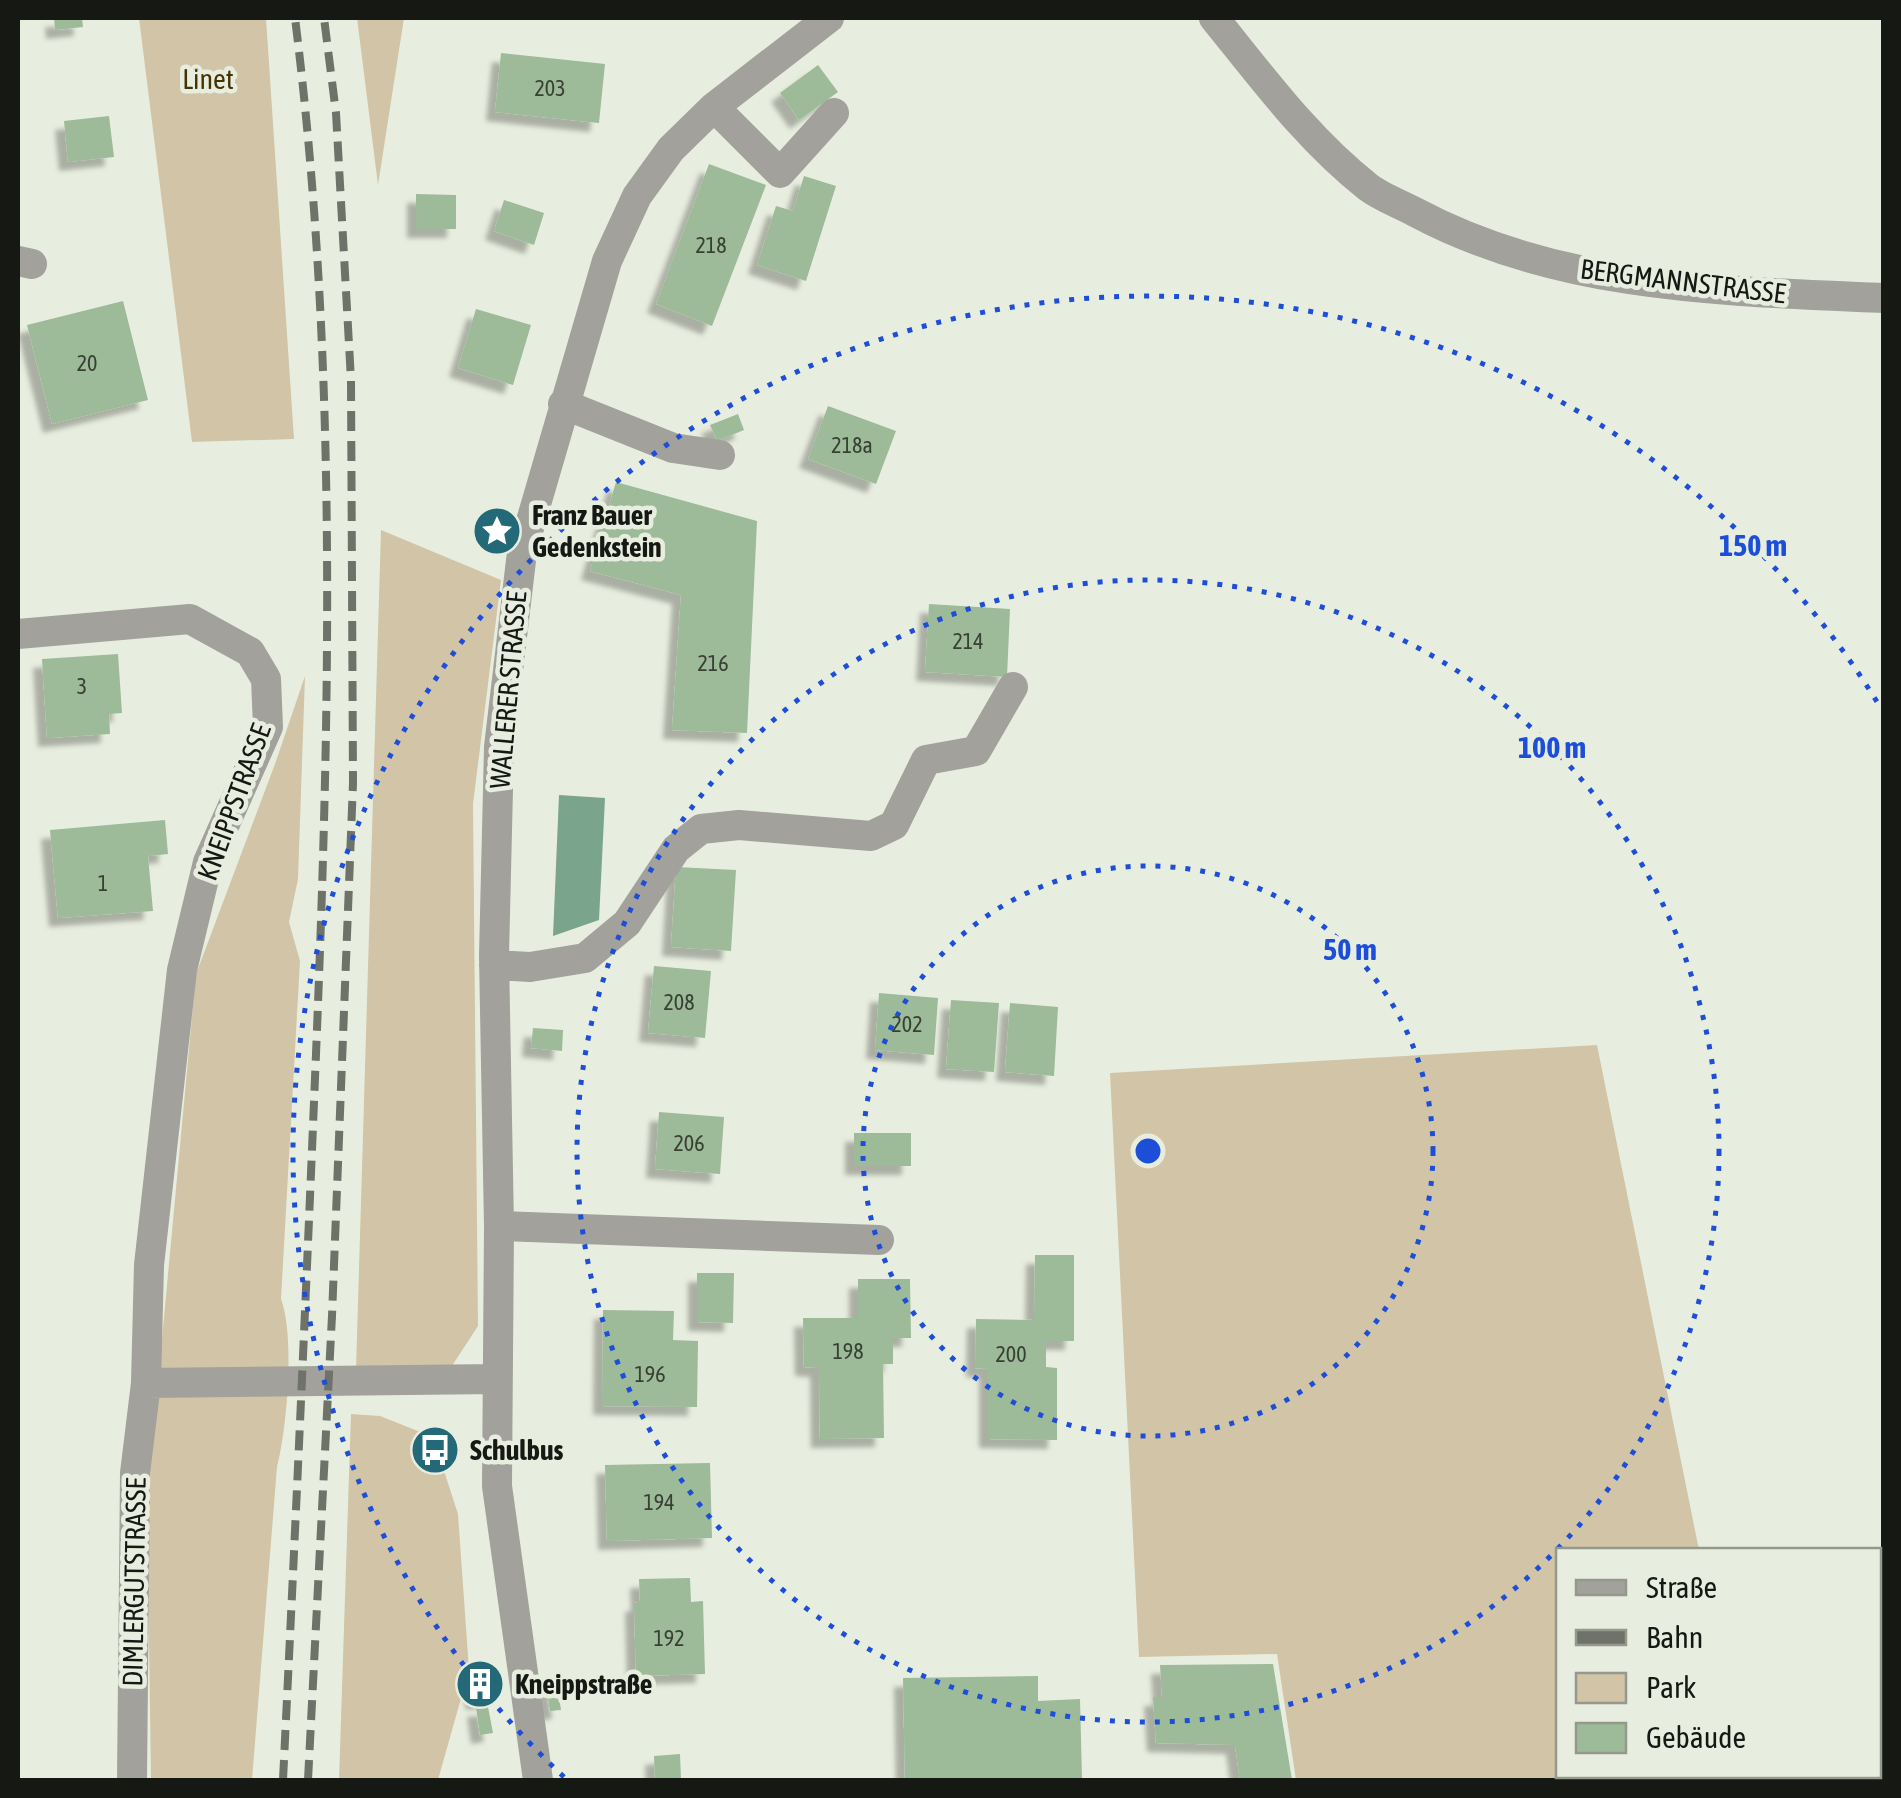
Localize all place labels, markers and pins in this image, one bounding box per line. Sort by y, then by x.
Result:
place label: Franz Bauer Gedenkstein [532,499,662,563]
place icon: Franz Bauer Gedenkstein [471,505,523,557]
centre of rings [1130,1133,1166,1169]
bus stop icon: Schulbus [409,1424,461,1476]
place label: Schulbus [470,1434,563,1466]
building icon: Kneippstraße [454,1658,506,1710]
place label: Kneippstraße [515,1668,653,1700]

